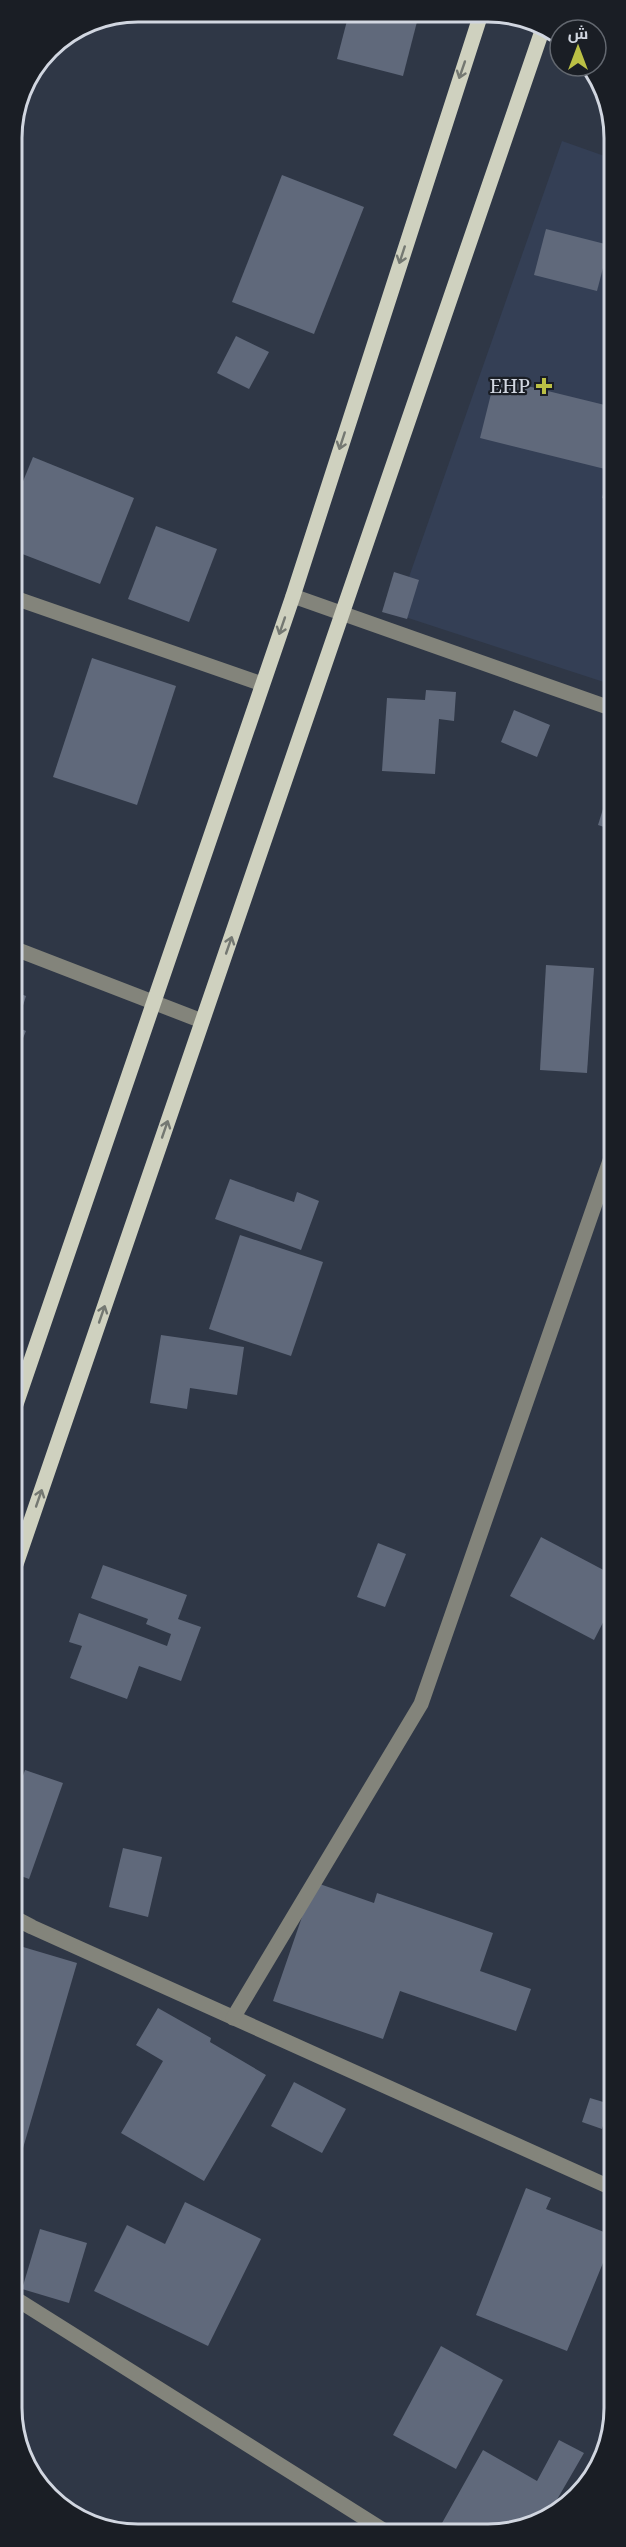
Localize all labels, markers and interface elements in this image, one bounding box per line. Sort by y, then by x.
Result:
north arrow [548,18,608,78]
text: ش [568,22,588,44]
one-way arrow [456,60,467,79]
one-way arrow [396,245,407,264]
place label: EHP [490,372,530,399]
marker: EHP [535,377,553,395]
one-way arrow [336,431,347,450]
one-way arrow [276,616,287,635]
one-way arrow [224,936,235,955]
one-way arrow [161,1120,172,1139]
one-way arrow [97,1305,108,1324]
one-way arrow [34,1489,45,1508]

